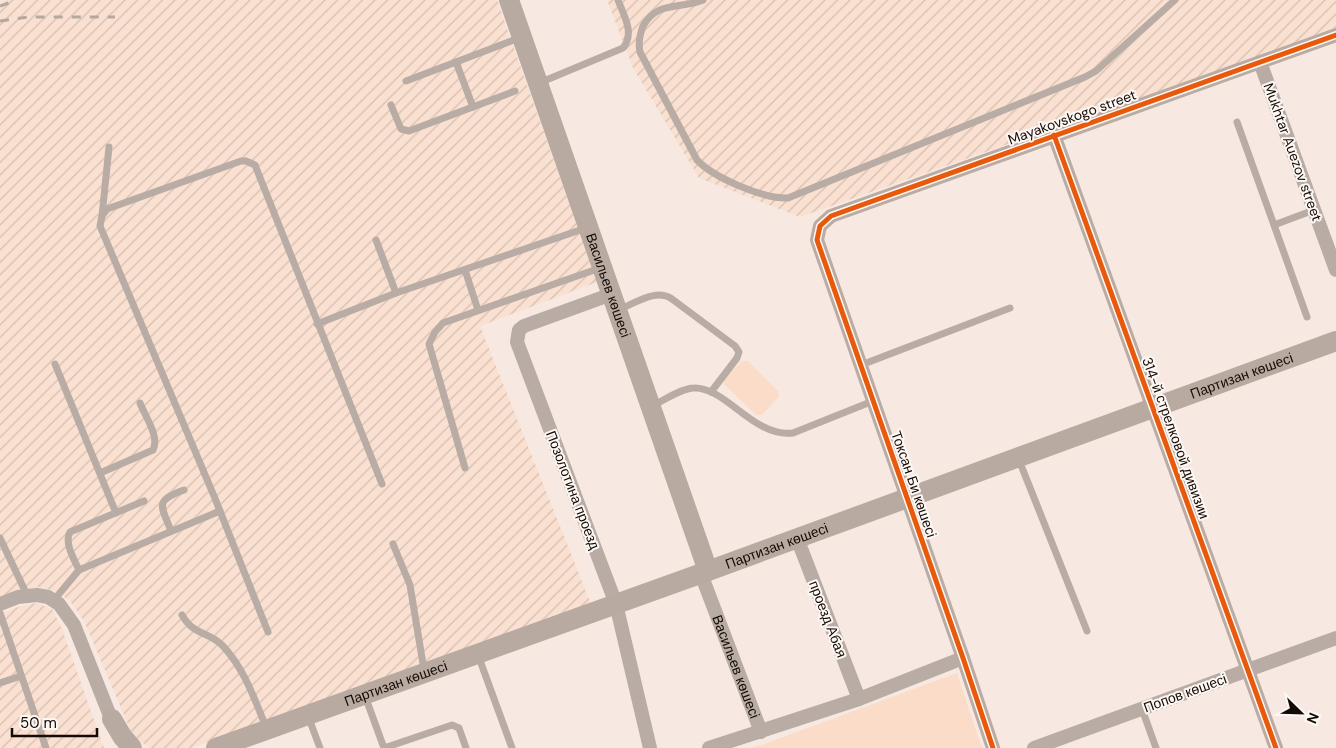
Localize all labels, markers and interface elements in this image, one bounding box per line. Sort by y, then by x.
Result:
street label: Mukhtar Auezov street [1260,80,1326,224]
street label: Mayakovskogo street [1005,85,1139,149]
street label: Васильев көшесі [582,231,635,340]
street label: Партизан көшесі [1188,349,1295,403]
street label: 314-й стрелковой дивизии [1138,355,1214,521]
street label: Позолотина проезд [542,428,604,552]
street label: Токсан Би көшесі [887,428,941,540]
street label: Партизан көшесі [723,519,831,573]
street label: проезд Абая [805,578,851,660]
street label: Васильев көшесі [708,612,764,721]
street label: Партизан көшесі [342,657,450,710]
street label: Попов көшесі [1141,670,1229,716]
north arrow [1276,688,1326,738]
scale bar [12,706,98,738]
text: N [1303,710,1323,726]
text: 50 m [20,713,57,733]

